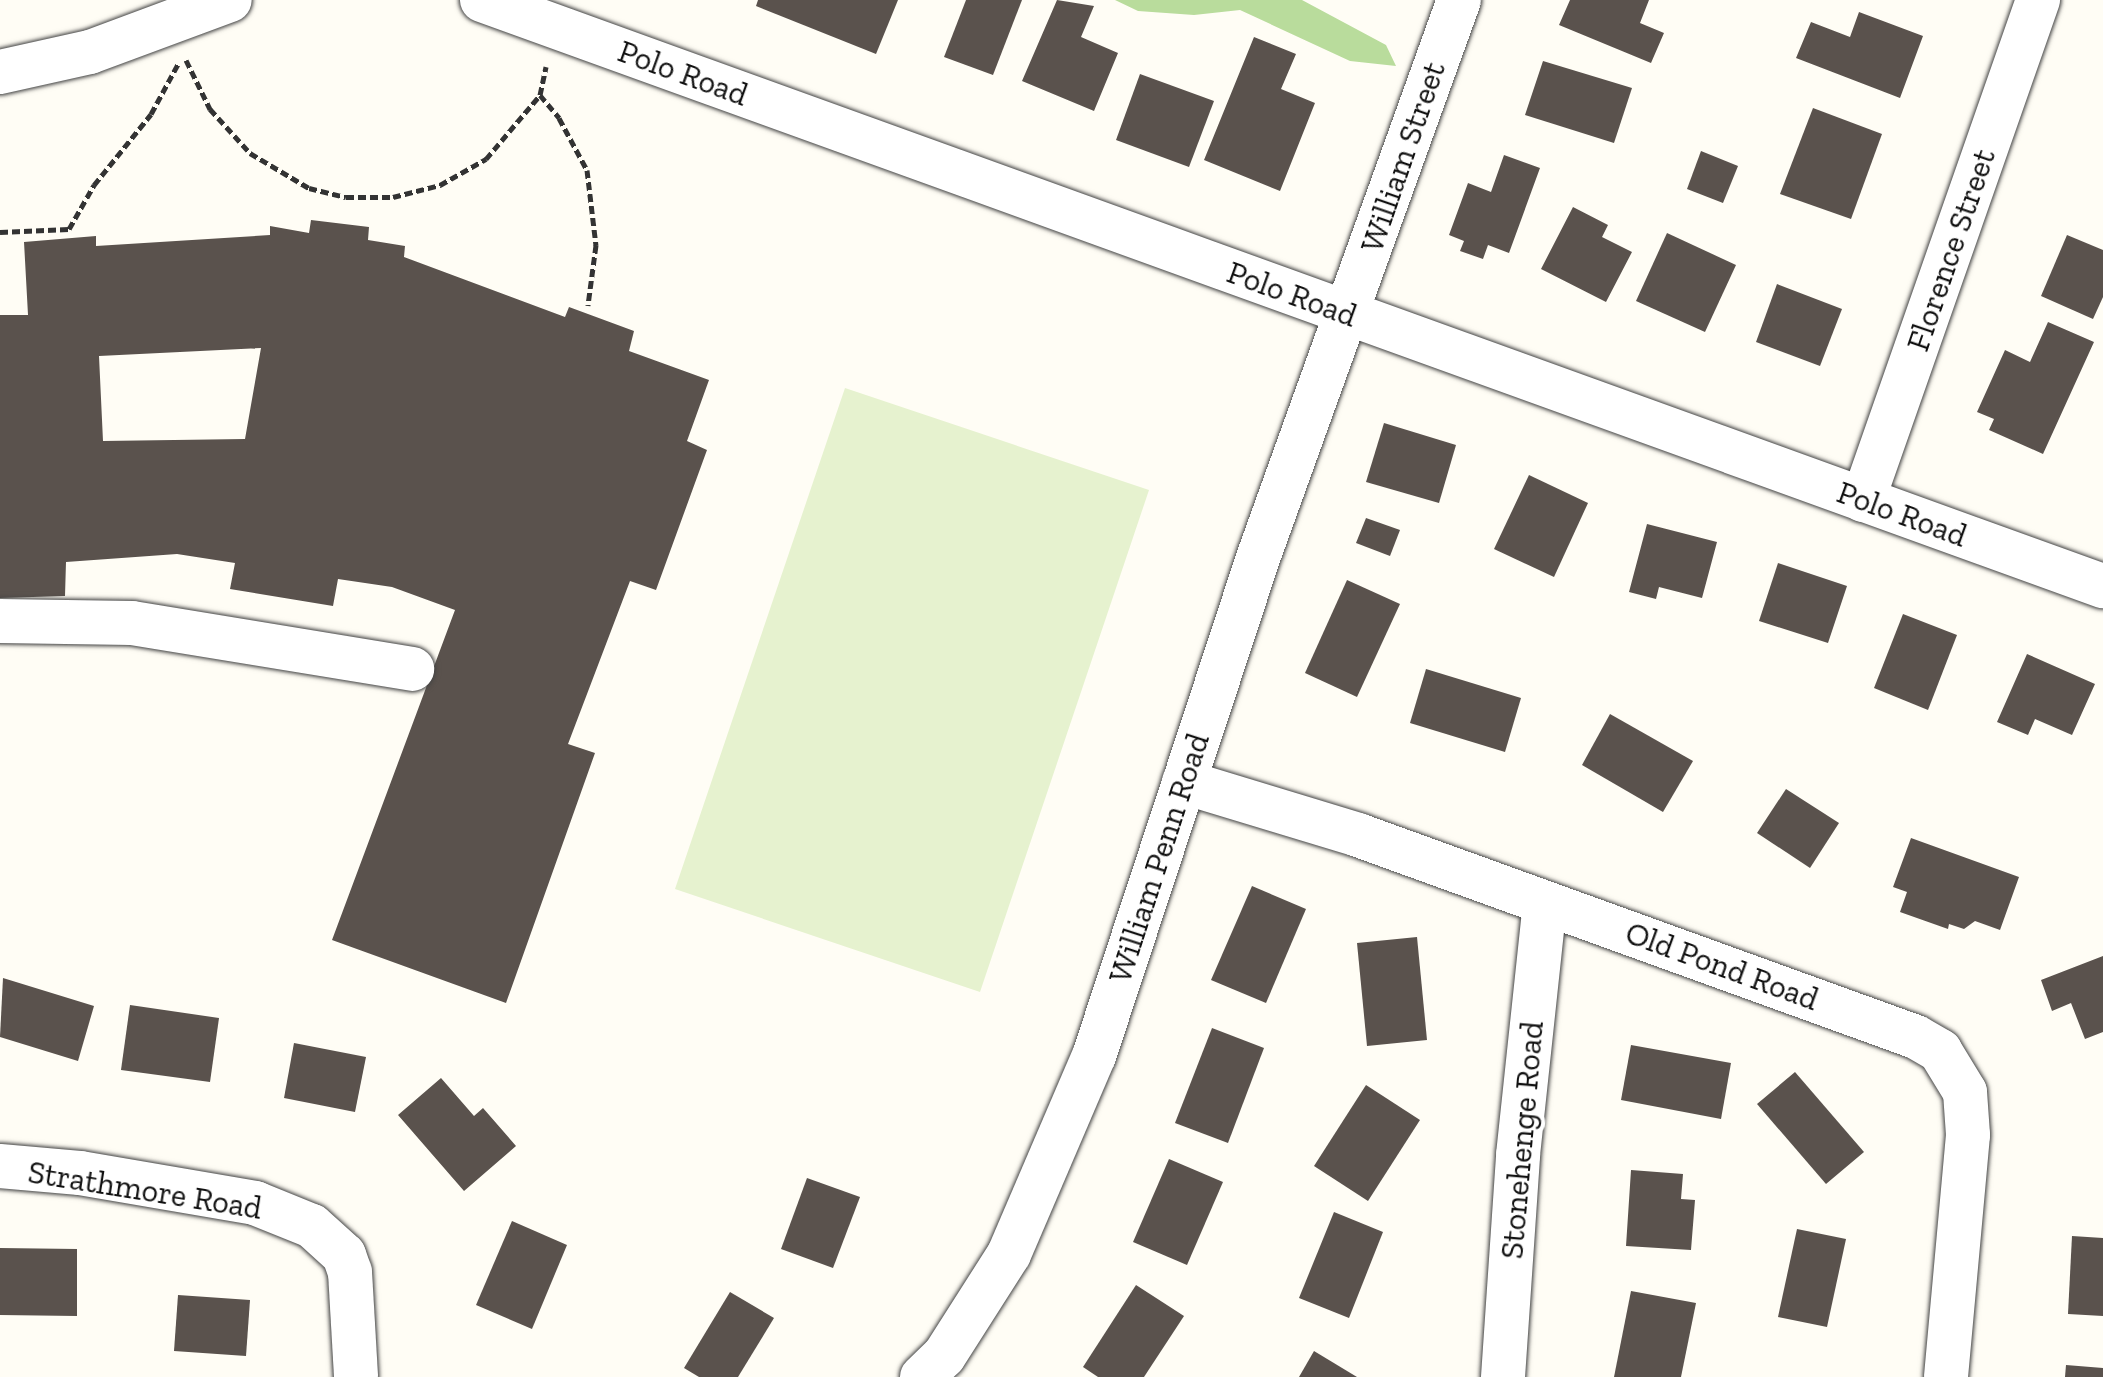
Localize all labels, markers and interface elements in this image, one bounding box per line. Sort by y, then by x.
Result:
street label: Polo Road [613,32,753,114]
street label: William Street [1352,57,1454,257]
street label: Florence Street [1898,144,2004,356]
street label: Polo Road [1222,253,1362,335]
street label: Polo Road [1832,473,1972,555]
street label: William Penn Road [1101,728,1217,988]
street label: Old Pond Road [1620,913,1824,1019]
street label: Stonehenge Road [1492,1019,1552,1261]
street label: Strathmore Road [25,1153,265,1227]

